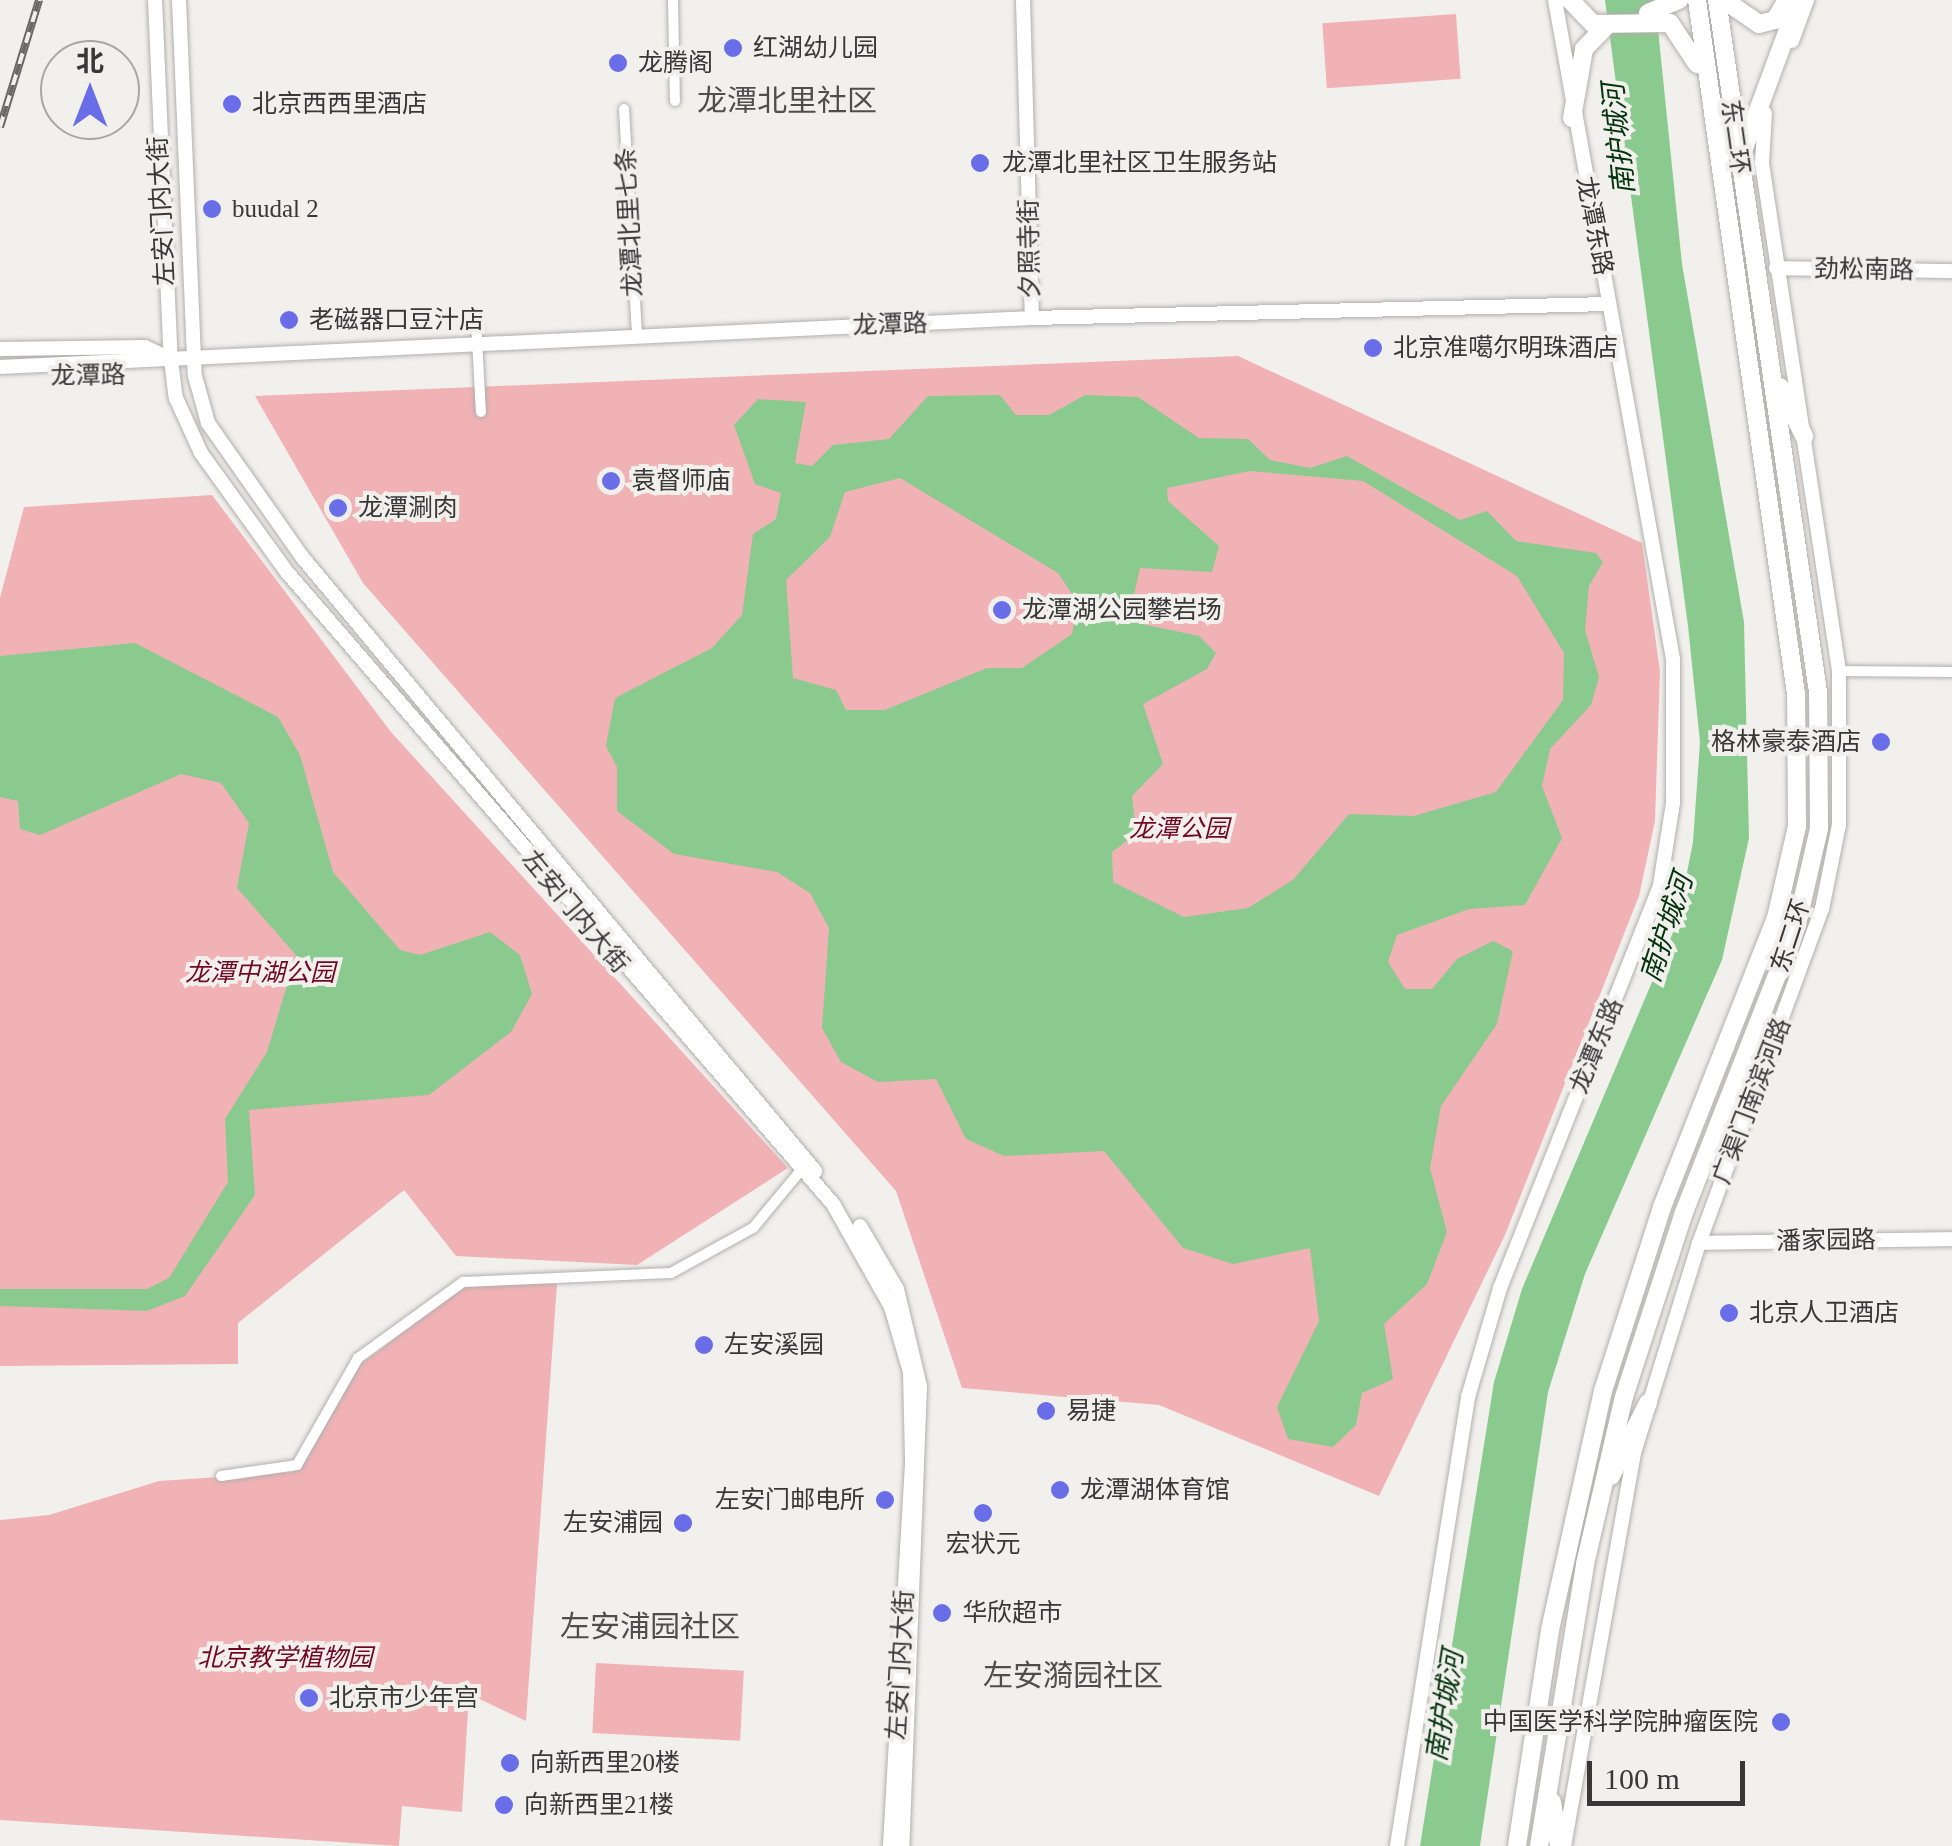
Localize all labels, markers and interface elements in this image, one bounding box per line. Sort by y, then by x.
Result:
place label: 红湖幼儿园 [753,33,878,63]
marker: 红湖幼儿园 [722,37,744,59]
north arrow [40,40,140,140]
text: 北 [76,46,104,77]
place label: 龙腾阁 [638,48,713,78]
marker: 龙腾阁 [607,52,629,74]
water label: 南护城河 [1596,82,1642,196]
district label: 龙潭北里社区 [697,83,877,119]
place label: 北京西西里酒店 [252,89,427,119]
marker: 北京西西里酒店 [221,93,243,115]
street label: 东二环 [1715,98,1755,176]
street label: 左安门内大街 [143,135,181,287]
street label: 龙潭北里七条 [611,146,649,298]
place label: 龙潭北里社区卫生服务站 [1002,148,1277,178]
marker: 龙潭北里社区卫生服务站 [967,150,993,176]
street label: 龙潭东路 [1570,174,1618,278]
place label: buudal 2 [232,194,319,224]
marker: buudal 2 [201,198,223,220]
street label: 夕照寺街 [1014,199,1046,299]
street label: 劲松南路 [1814,254,1914,286]
place label: 老磁器口豆汁店 [309,305,484,335]
marker: 老磁器口豆汁店 [278,309,300,331]
street label: 龙潭路 [852,309,928,341]
place label: 北京准噶尔明珠酒店 [1393,333,1618,363]
marker: 北京准噶尔明珠酒店 [1362,337,1384,359]
street label: 龙潭路 [50,360,126,392]
place label: 袁督师庙 [631,466,731,496]
marker: 袁督师庙 [600,470,622,492]
place label: 龙潭涮肉 [358,493,458,523]
marker: 龙潭涮肉 [327,497,349,519]
place label: 龙潭湖公园攀岩场 [1022,595,1222,625]
marker: 龙潭湖公园攀岩场 [991,599,1013,621]
place label: 格林豪泰酒店 [1711,727,1861,757]
marker: 格林豪泰酒店 [1870,731,1892,753]
park label: 龙潭公园 [1129,814,1229,844]
street label: 左安门内大街 [515,845,635,979]
water label: 南护城河 [1634,870,1700,986]
street label: 东二环 [1765,896,1817,976]
park label: 龙潭中湖公园 [185,958,335,988]
street label: 龙潭东路 [1564,994,1630,1098]
street label: 广渠门南滨河路 [1707,1014,1797,1188]
street label: 潘家园路 [1776,1225,1876,1257]
place label: 北京人卫酒店 [1749,1298,1899,1328]
marker: 北京人卫酒店 [1718,1302,1740,1324]
place label: 左安溪园 [724,1330,824,1360]
marker: 左安溪园 [693,1334,715,1356]
place label: 易捷 [1066,1396,1116,1426]
marker: 易捷 [1035,1400,1057,1422]
place label: 龙潭湖体育馆 [1080,1475,1230,1505]
marker: 龙潭湖体育馆 [1049,1479,1071,1501]
place label: 左安门邮电所 [715,1485,865,1515]
marker: 左安门邮电所 [874,1489,896,1511]
marker: 宏状元 [972,1502,994,1524]
place label: 左安浦园 [563,1508,663,1538]
marker: 左安浦园 [672,1512,694,1534]
place label: 宏状元 [946,1529,1020,1559]
street label: 左安门内大街 [882,1589,920,1741]
place label: 华欣超市 [962,1598,1062,1628]
marker: 华欣超市 [931,1602,953,1624]
district label: 左安浦园社区 [560,1609,740,1645]
park label: 北京教学植物园 [198,1643,372,1673]
water label: 南护城河 [1420,1648,1470,1764]
district label: 左安漪园社区 [983,1658,1163,1694]
place label: 北京市少年宫 [329,1683,479,1713]
marker: 北京市少年宫 [298,1687,320,1709]
place label: 中国医学科学院肿瘤医院 [1483,1707,1758,1737]
marker: 中国医学科学院肿瘤医院 [1768,1709,1794,1735]
scale bar [1592,1741,1750,1803]
place label: 向新西里20楼 [530,1748,680,1778]
marker: 向新西里20楼 [499,1752,521,1774]
text: 100 m [1604,1762,1680,1795]
place label: 向新西里21楼 [524,1790,674,1820]
marker: 向新西里21楼 [493,1794,515,1816]

